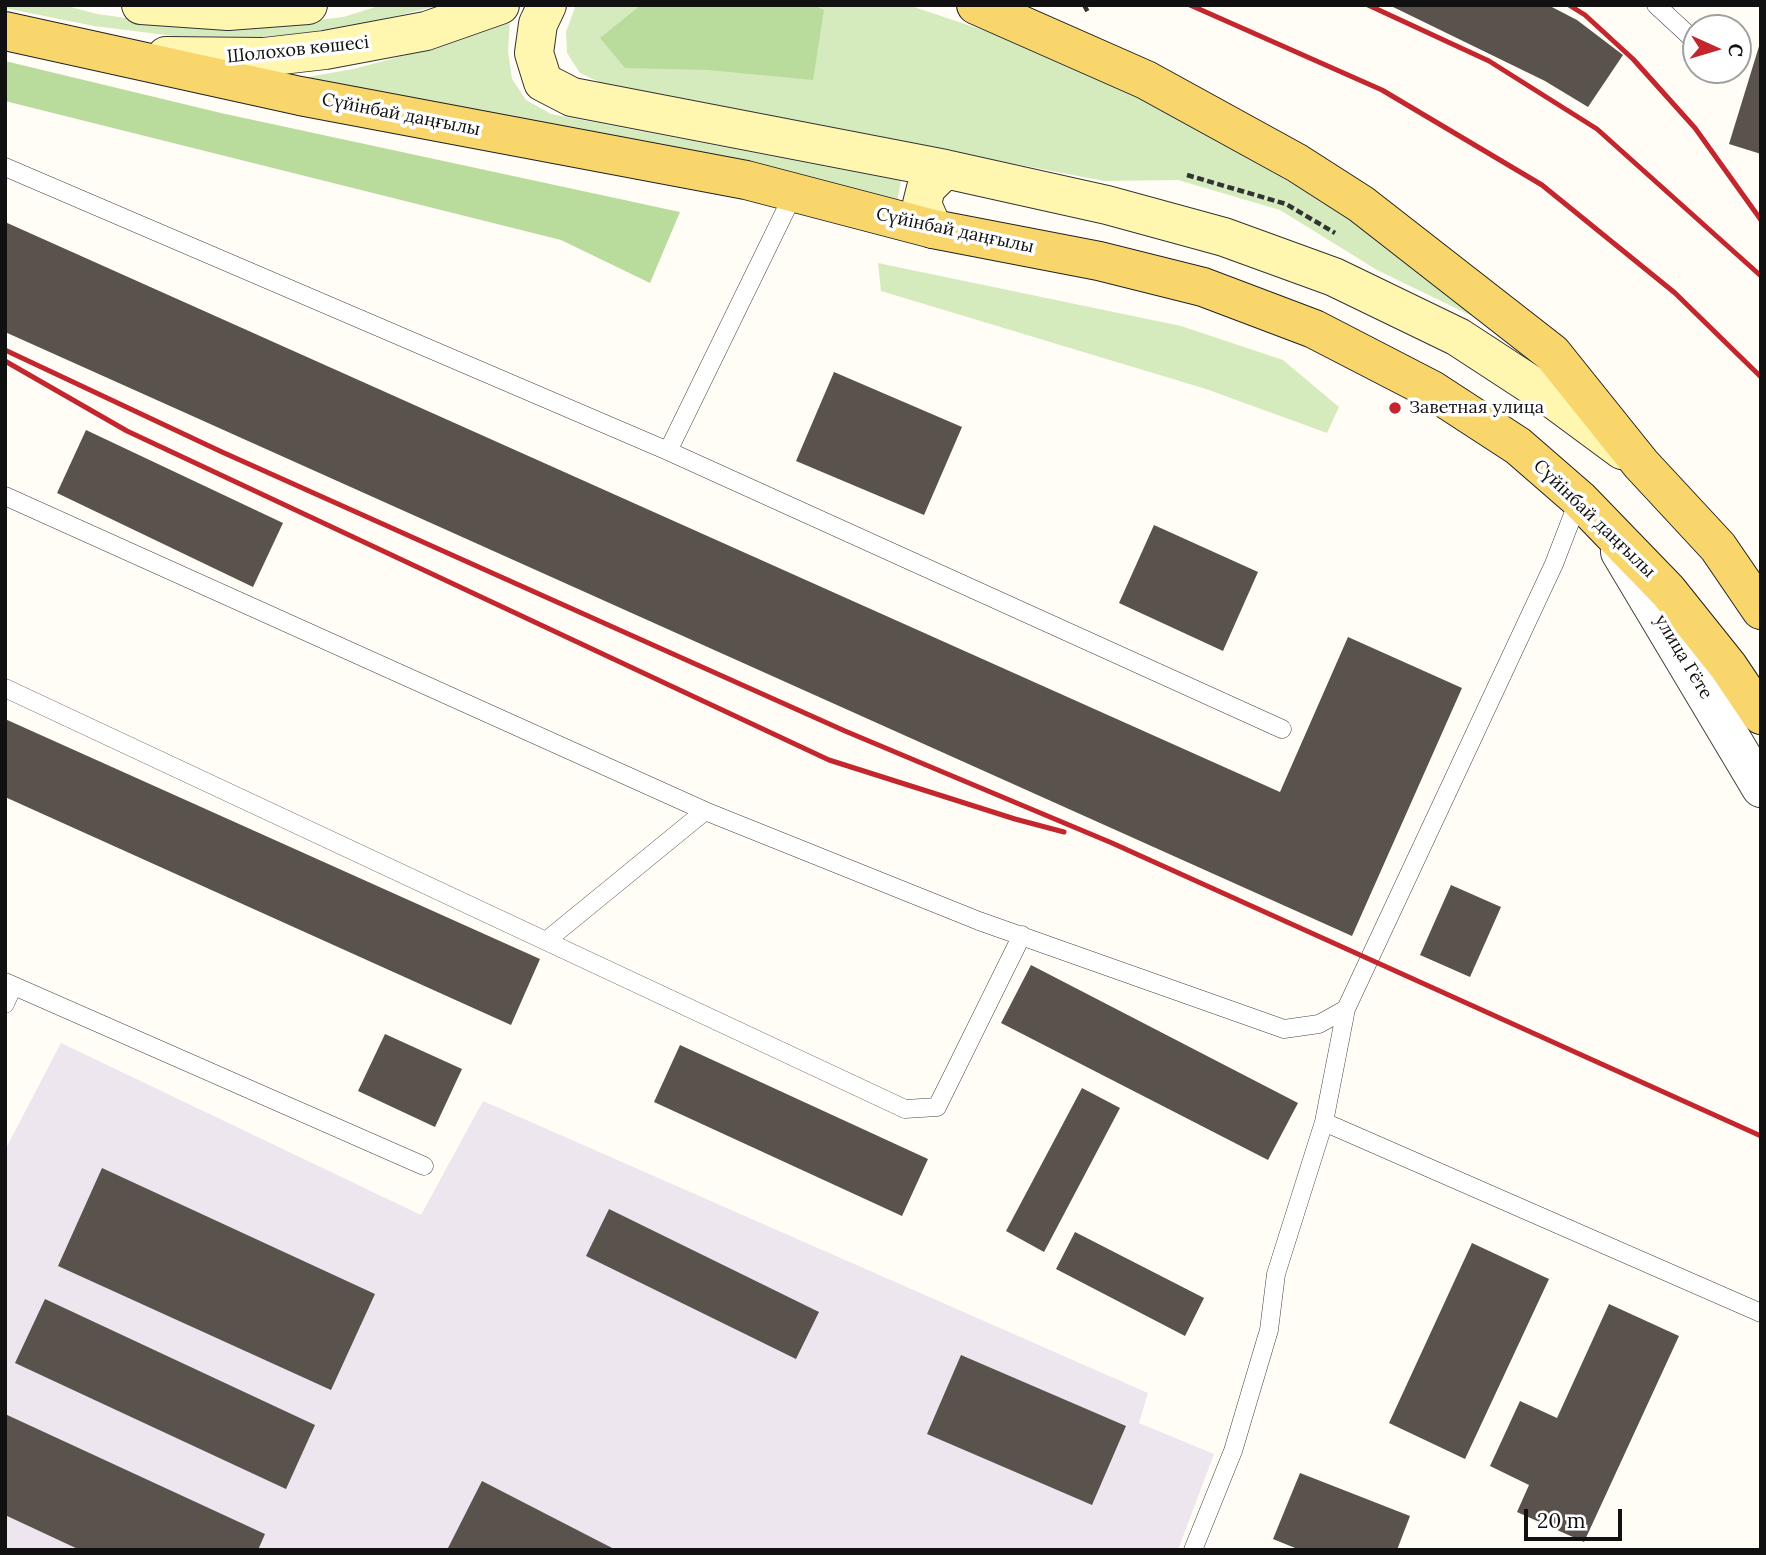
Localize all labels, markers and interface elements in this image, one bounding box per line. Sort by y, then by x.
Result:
north arrow [1682,14,1752,84]
street label: Шолохов көшесі [226,32,370,68]
text: С [1724,43,1748,58]
street label: Сүйінбай даңғылы [320,89,482,141]
street label: Сүйінбай даңғылы [874,204,1036,258]
place label: Заветная улица [1409,397,1544,419]
marker: Заветная улица [1387,400,1403,416]
street label: Сүйінбай даңғылы [1529,455,1659,583]
street label: улица Гёте [1649,611,1717,703]
scale bar [1528,1496,1626,1540]
text: 20 m [1537,1507,1586,1534]

